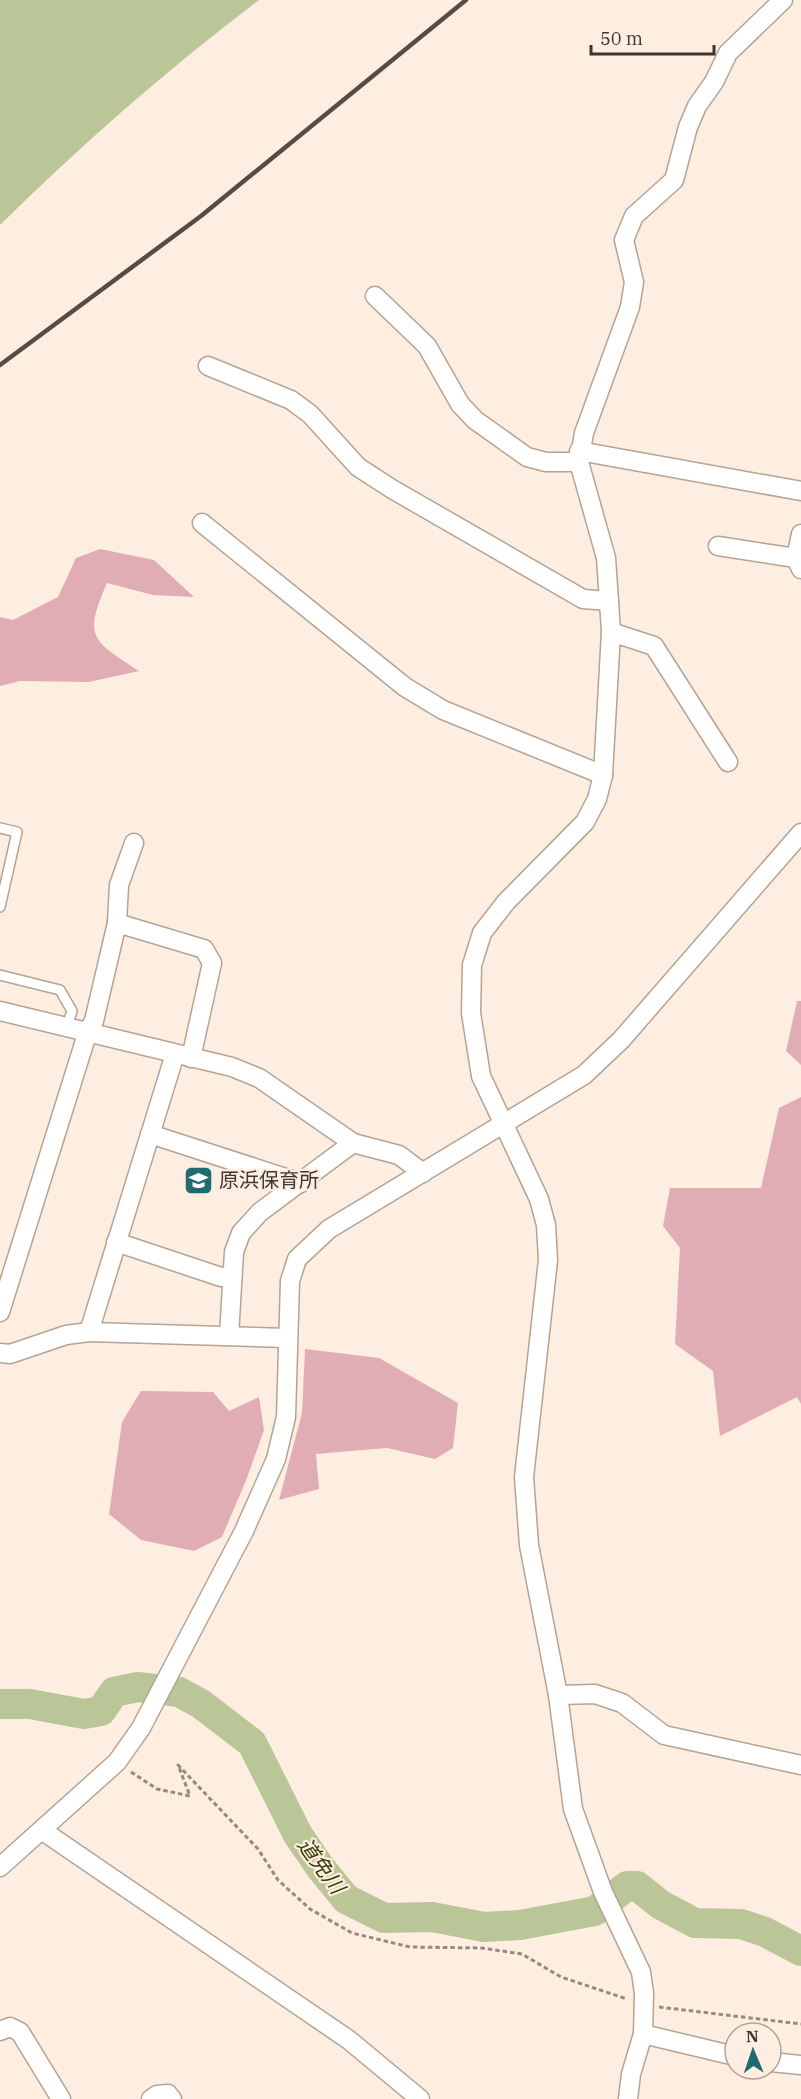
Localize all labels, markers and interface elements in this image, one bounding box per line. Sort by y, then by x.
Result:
scale bar [591,18,714,56]
text: 50 m [600,27,643,50]
school or university icon: 原浜保育所 [182,1164,214,1196]
place label: 原浜保育所 [219,1166,319,1193]
water label: 道免川 [292,1832,353,1901]
north arrow [723,2021,783,2081]
text: N [746,2026,759,2046]

